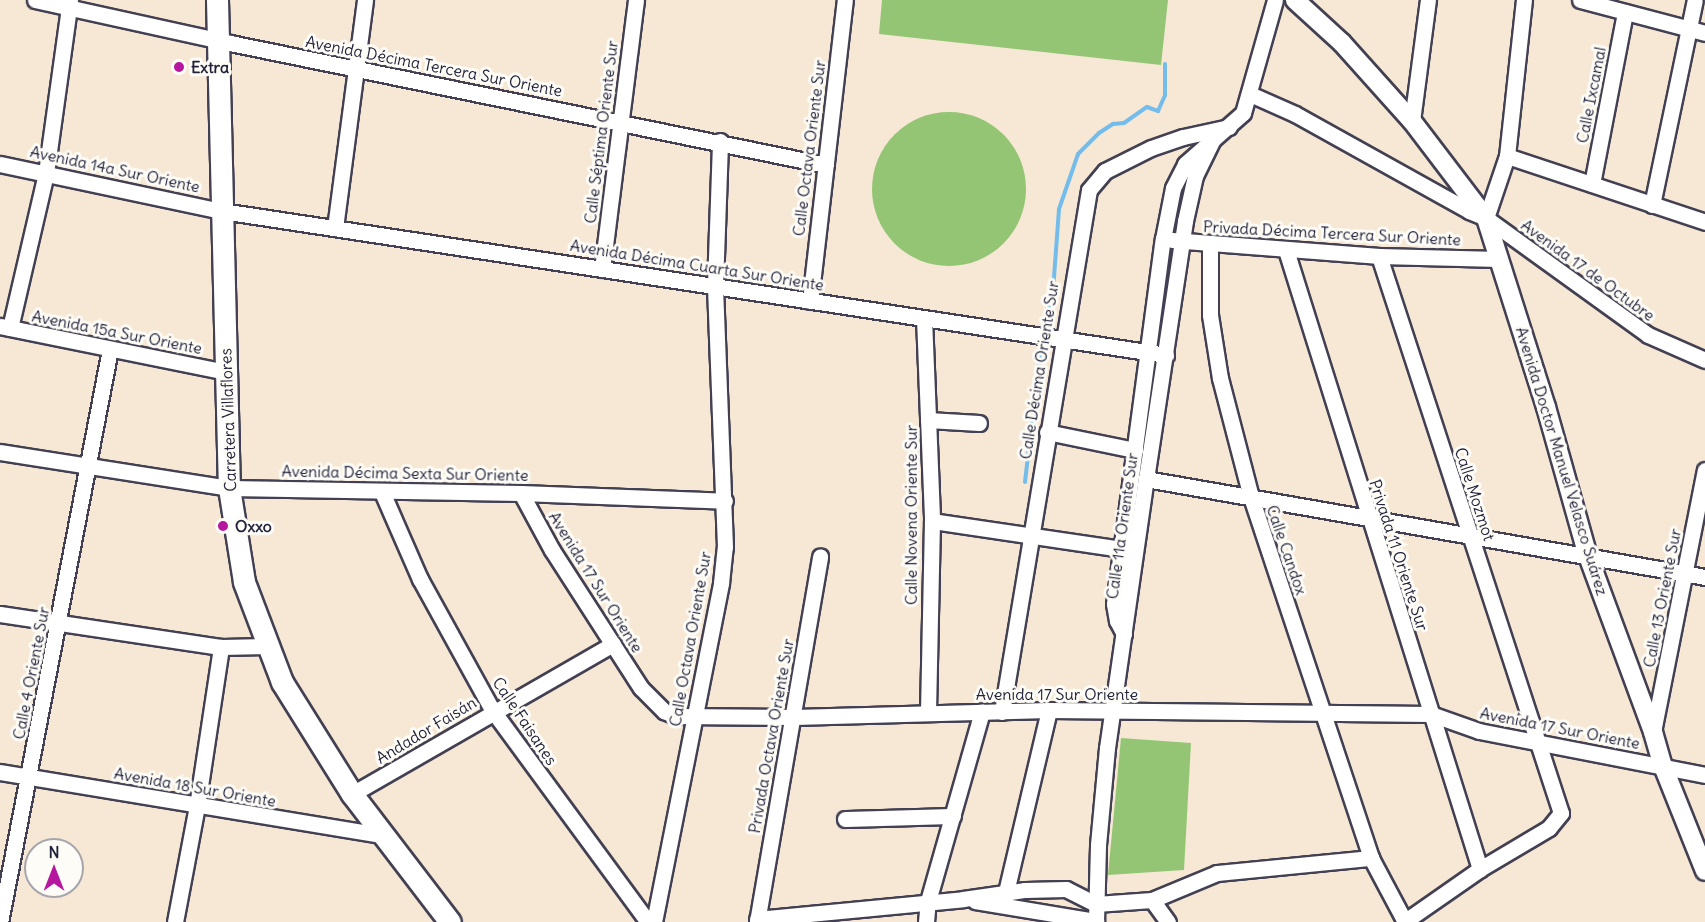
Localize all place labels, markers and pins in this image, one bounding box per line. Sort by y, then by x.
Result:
place label: Extra [191,57,229,77]
marker: Extra [172,60,186,74]
place label: Oxxo [235,516,272,536]
marker: Oxxo [216,519,230,533]

